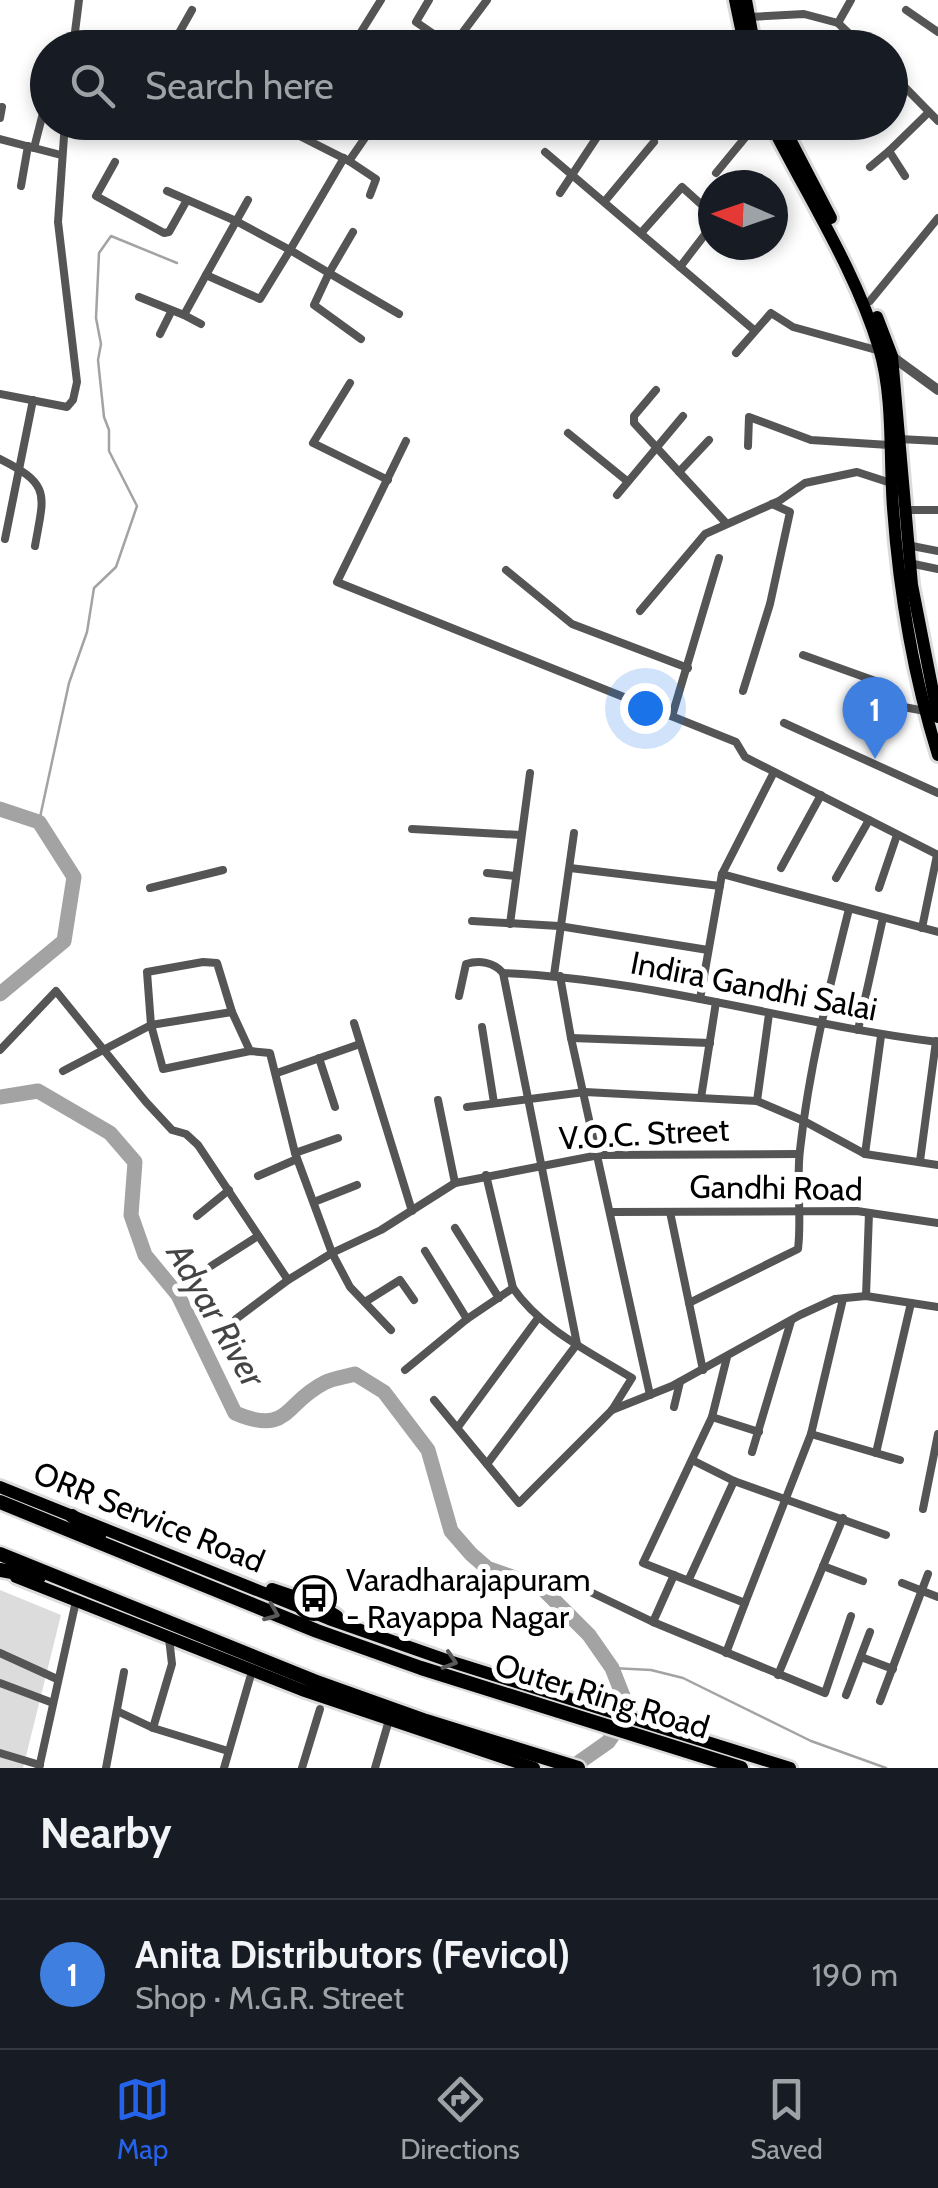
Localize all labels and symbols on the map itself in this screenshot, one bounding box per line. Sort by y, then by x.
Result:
north arrow [698,170,788,260]
pin: 1 [842,676,908,759]
your location [620,683,671,734]
street label: Indira Gandhi Salai [628,942,881,1029]
street label: V.O.C. Street [558,1110,730,1157]
street label: Gandhi Road [689,1166,863,1209]
water label: Adyar River [157,1233,276,1396]
street label: ORR Service Road [28,1452,270,1581]
place label: Varadharajapuram - Rayappa Nagar [346,1560,591,1636]
bus stop icon: Varadharajapuram - Rayappa Nagar [291,1575,337,1621]
one-way arrow [262,1602,279,1622]
street label: Outer Ring Road [490,1644,714,1747]
one-way arrow [440,1649,457,1670]

